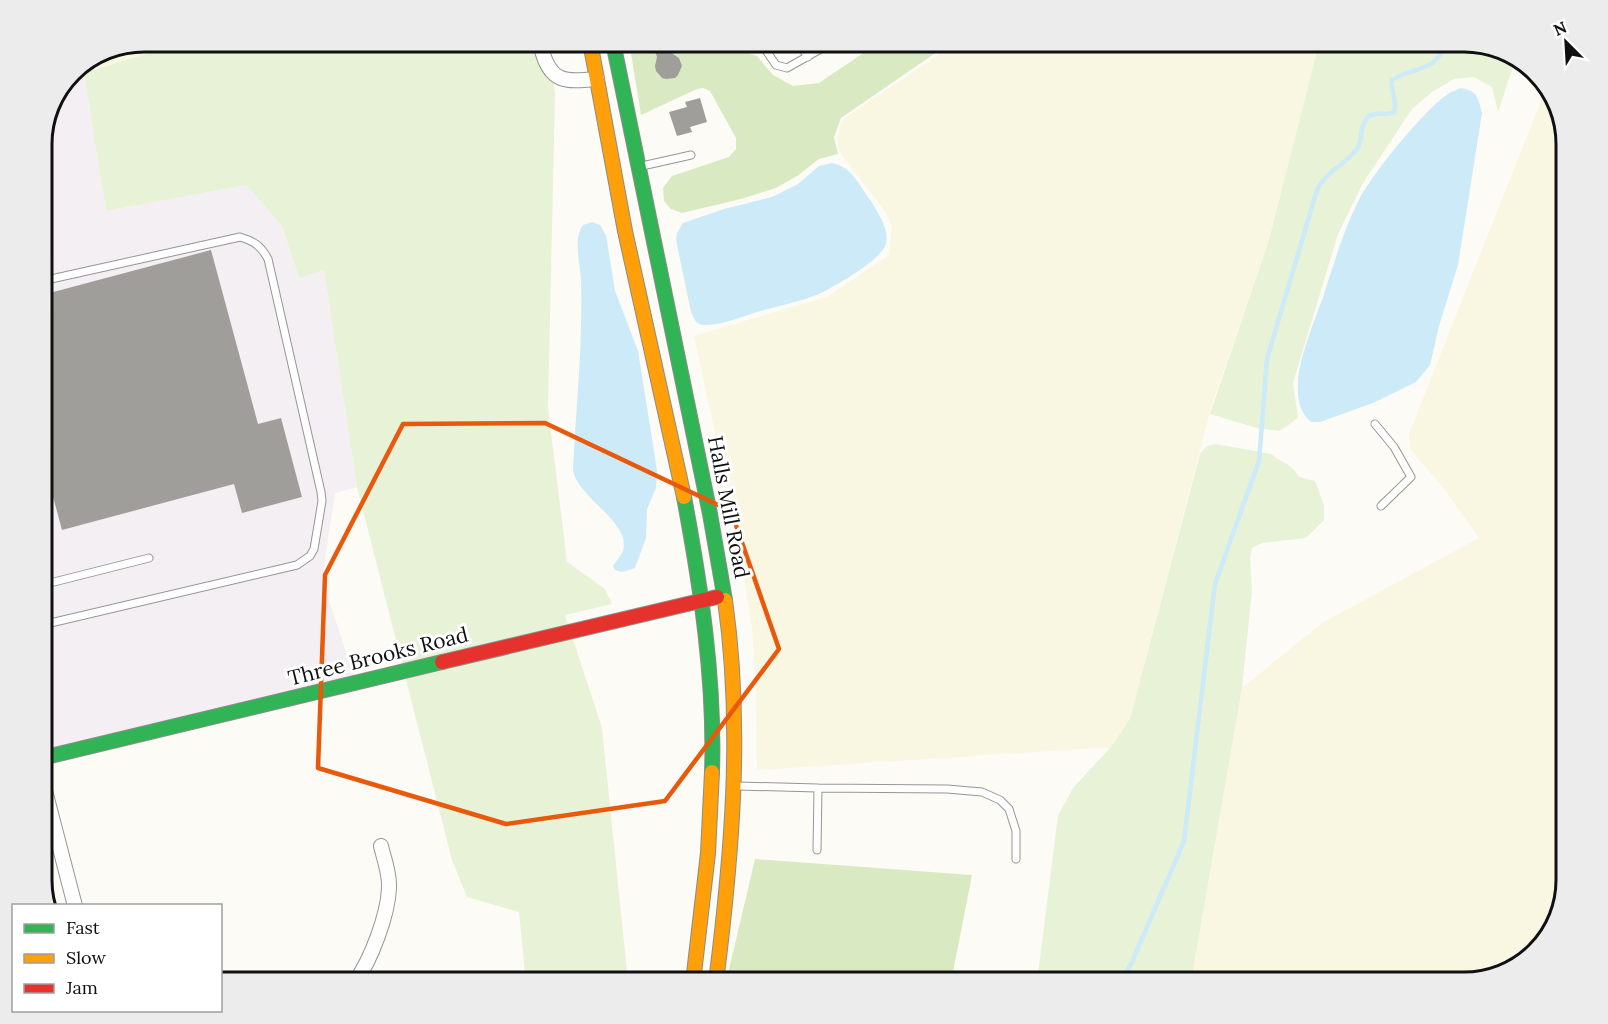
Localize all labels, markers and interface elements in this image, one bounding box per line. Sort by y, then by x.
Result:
north arrow [1536,12,1596,72]
text: N [1550,17,1570,40]
street label: Halls Mill Road [702,433,756,581]
street label: Three Brooks Road [285,621,471,691]
legend [12,904,222,1012]
text: Fast [66,916,100,939]
text: Slow [66,946,106,969]
text: Jam [65,976,98,999]

